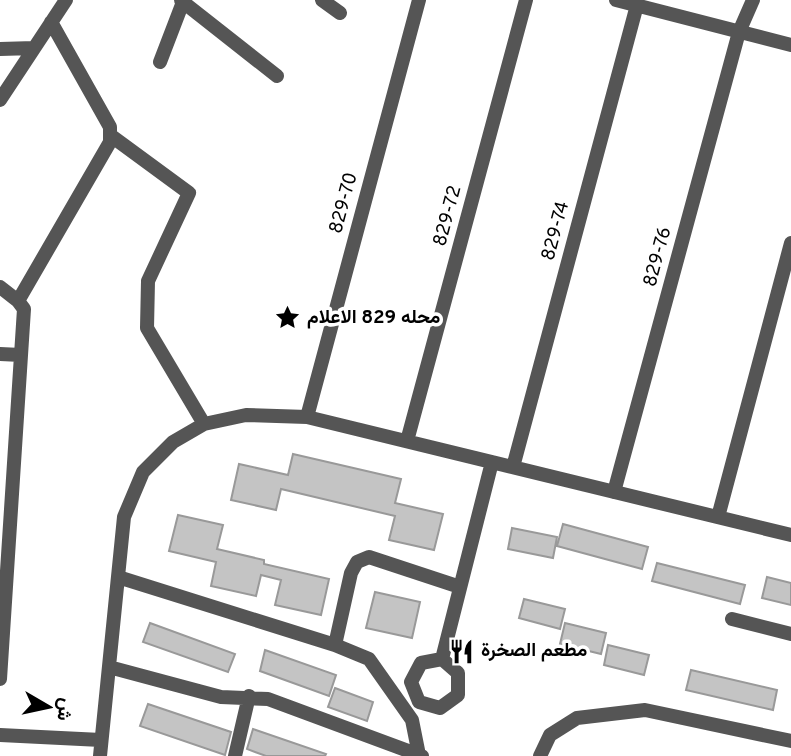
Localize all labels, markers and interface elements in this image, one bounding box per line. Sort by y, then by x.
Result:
street label: 829-70 [324,170,364,236]
street label: 829-72 [428,183,468,249]
street label: 829-74 [537,199,575,263]
street label: 829-76 [638,224,678,290]
place icon: محله 829 الاعلام [273,304,301,332]
place label: محله 829 الاعلام [307,306,440,330]
restaurant icon: مطعم الصخرة [447,637,475,665]
place label: مطعم الصخرة [481,639,587,663]
north arrow [14,672,84,742]
text: ش [50,696,77,723]

